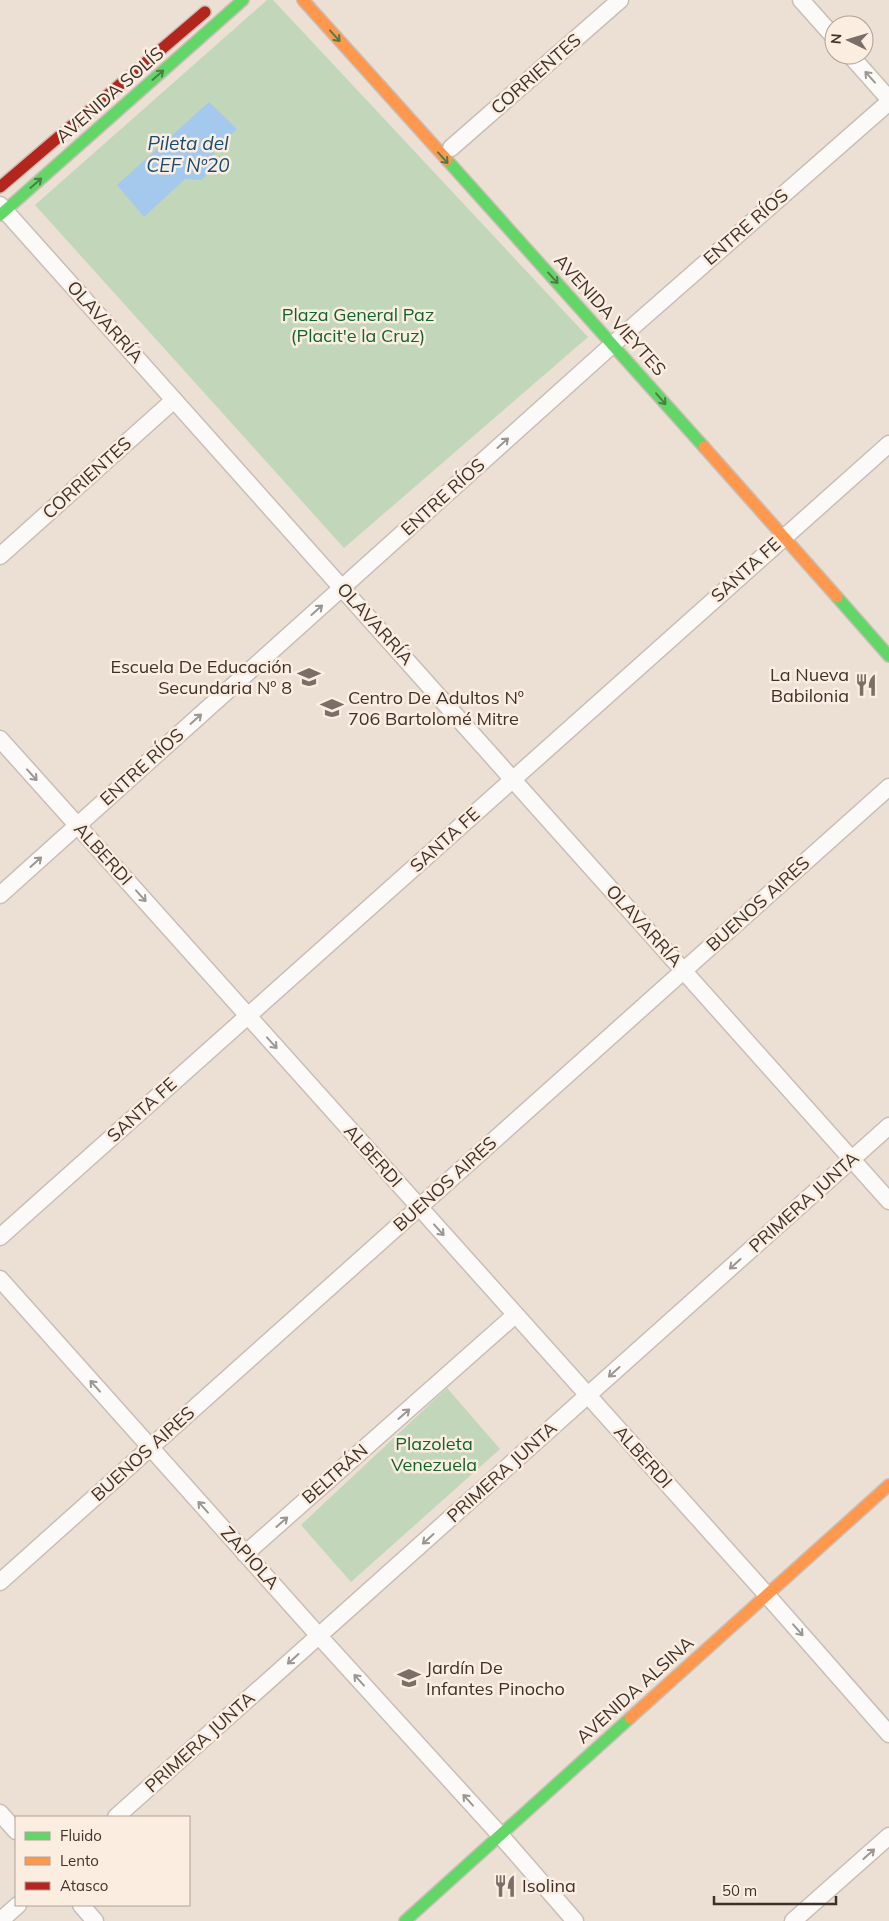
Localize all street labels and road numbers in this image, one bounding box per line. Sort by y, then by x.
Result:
street label: CORRIENTES [486,28,585,119]
street label: AVENIDA SOLÍS [51,42,168,148]
street label: ENTRE RÍOS [699,184,793,270]
street label: AVENIDA VIEYTES [550,249,671,380]
street label: OLAVARRÍA [62,276,148,368]
street label: CORRIENTES [37,432,136,524]
street label: ENTRE RÍOS [396,453,489,540]
street label: SANTA FE [706,532,785,607]
street label: OLAVARRÍA [332,578,418,670]
street label: ENTRE RÍOS [95,723,188,810]
street label: SANTA FE [405,802,484,877]
street label: ALBERDI [69,818,137,890]
street label: BUENOS AIRES [701,851,814,956]
street label: OLAVARRÍA [601,880,687,972]
street label: SANTA FE [102,1072,181,1147]
street label: ALBERDI [339,1120,407,1192]
street label: BUENOS AIRES [388,1131,501,1236]
street label: PRIMERA JUNTA [744,1146,863,1257]
street label: BUENOS AIRES [86,1401,199,1506]
street label: PRIMERA JUNTA [442,1416,561,1527]
street label: ALBERDI [609,1421,677,1493]
street label: BELTRÁN [297,1439,372,1509]
street label: ZAPIOLA [216,1521,285,1594]
street label: AVENIDA ALSINA [571,1631,698,1748]
street label: PRIMERA JUNTA [140,1686,259,1797]

